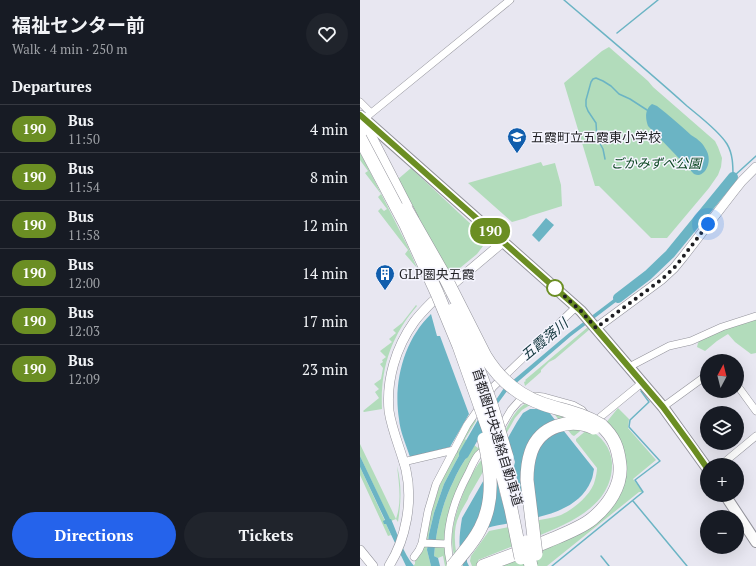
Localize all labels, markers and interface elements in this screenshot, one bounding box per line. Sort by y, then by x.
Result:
text: 福祉センター前 [12,12,145,37]
button: heart [306,13,348,55]
text: Walk · 4 min · 250 m [12,40,127,58]
text: Departures [12,76,92,96]
text: Bus [68,110,94,130]
text: 190 [22,119,46,138]
text: 4 min [310,119,348,139]
school or university icon: 五霞町立五霞東小学校 [506,126,528,154]
place label: 五霞町立五霞東小学校 [531,128,661,146]
text: 11:50 [68,130,100,148]
park label: ごかみずべ公園 [611,154,703,172]
text: Bus [68,158,94,178]
text: 190 [22,167,46,186]
text: 8 min [310,167,348,187]
text: 11:54 [68,178,100,196]
text: Bus [68,206,94,226]
your location [698,214,718,234]
text: 190 [22,215,46,234]
text: 12 min [302,215,348,235]
line badge: 190 [467,218,513,244]
text: 190 [478,221,502,240]
text: 11:58 [68,226,100,244]
text: Bus [68,254,94,274]
text: 190 [22,263,46,282]
text: 14 min [302,263,348,283]
building icon: GLP圏央五霞 [374,263,396,291]
place label: GLP圏央五霞 [399,265,475,283]
text: 12:00 [68,274,100,292]
unlabelled marker [546,279,564,297]
text: Bus [68,302,94,322]
text: 190 [22,311,46,330]
text: 17 min [302,311,348,331]
water label: 五霞落川 [516,312,573,364]
text: 12:03 [68,322,100,340]
text: Bus [68,350,94,370]
north arrow [700,354,744,398]
map controls [700,354,744,554]
text: 190 [22,359,46,378]
text: 23 min [302,359,348,379]
street label: 首都圏中央連絡自動車道 [468,366,528,508]
text: 12:09 [68,370,100,388]
button: layers [700,406,744,450]
button: + [700,458,744,502]
button: − [700,510,744,554]
button: Directions [12,512,176,558]
button: Tickets [184,512,348,558]

